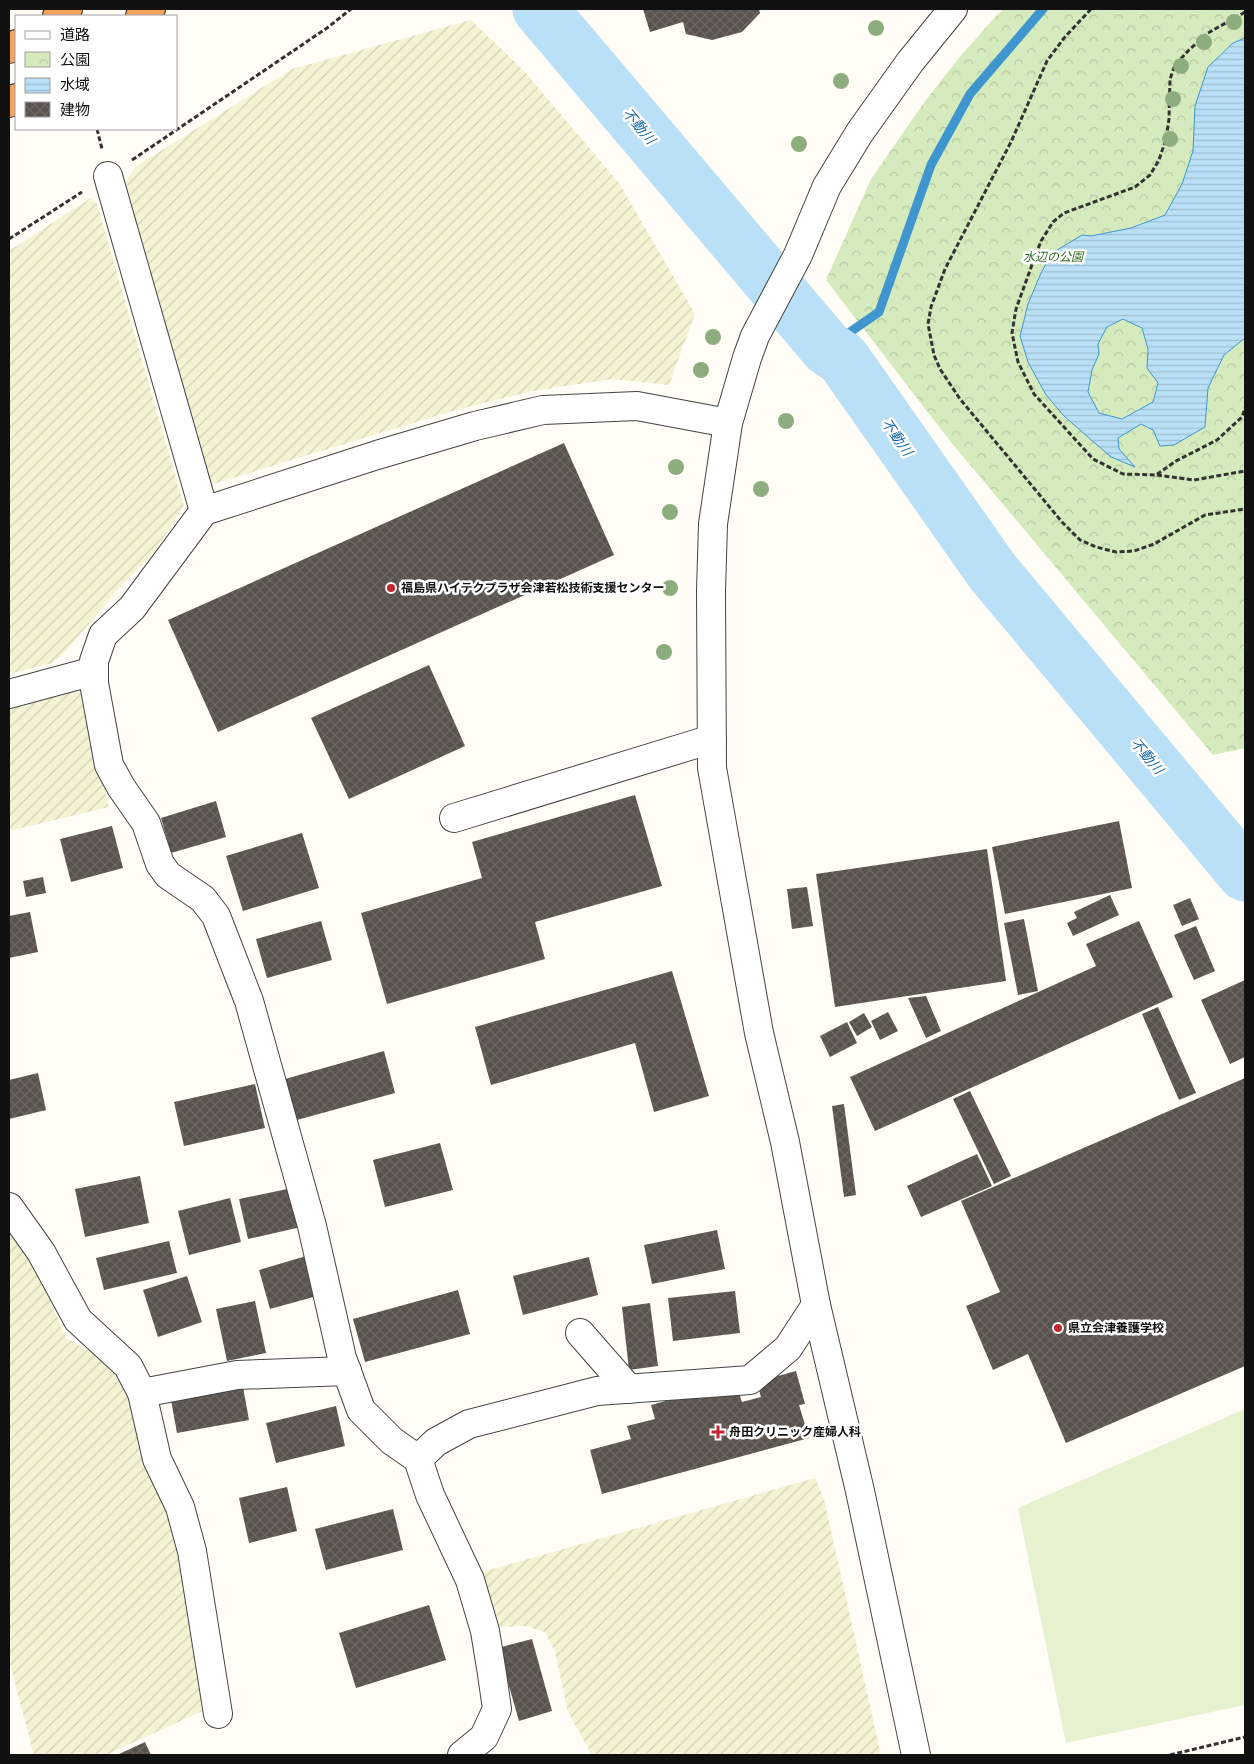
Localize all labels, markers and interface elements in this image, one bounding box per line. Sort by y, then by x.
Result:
legend [15,15,178,130]
text: 道路 [60,22,90,45]
text: 公園 [60,47,90,70]
text: 水域 [60,72,90,95]
text: 建物 [60,97,90,120]
water label: 不動川 [619,103,662,149]
park label: 水辺の公園 [1023,247,1085,265]
water label: 不動川 [878,413,919,461]
place label: 福島県ハイテクプラザ会津若松技術支援センター [401,578,665,596]
marker: 福島県ハイテクプラザ会津若松技術支援センター [385,582,397,594]
water label: 不動川 [1127,733,1170,779]
place label: 県立会津養護学校 [1068,1318,1164,1336]
marker: 県立会津養護学校 [1052,1322,1064,1334]
place label: 舟田クリニック産婦人科 [729,1422,861,1440]
marker: 舟田クリニック産婦人科 [711,1425,725,1439]

